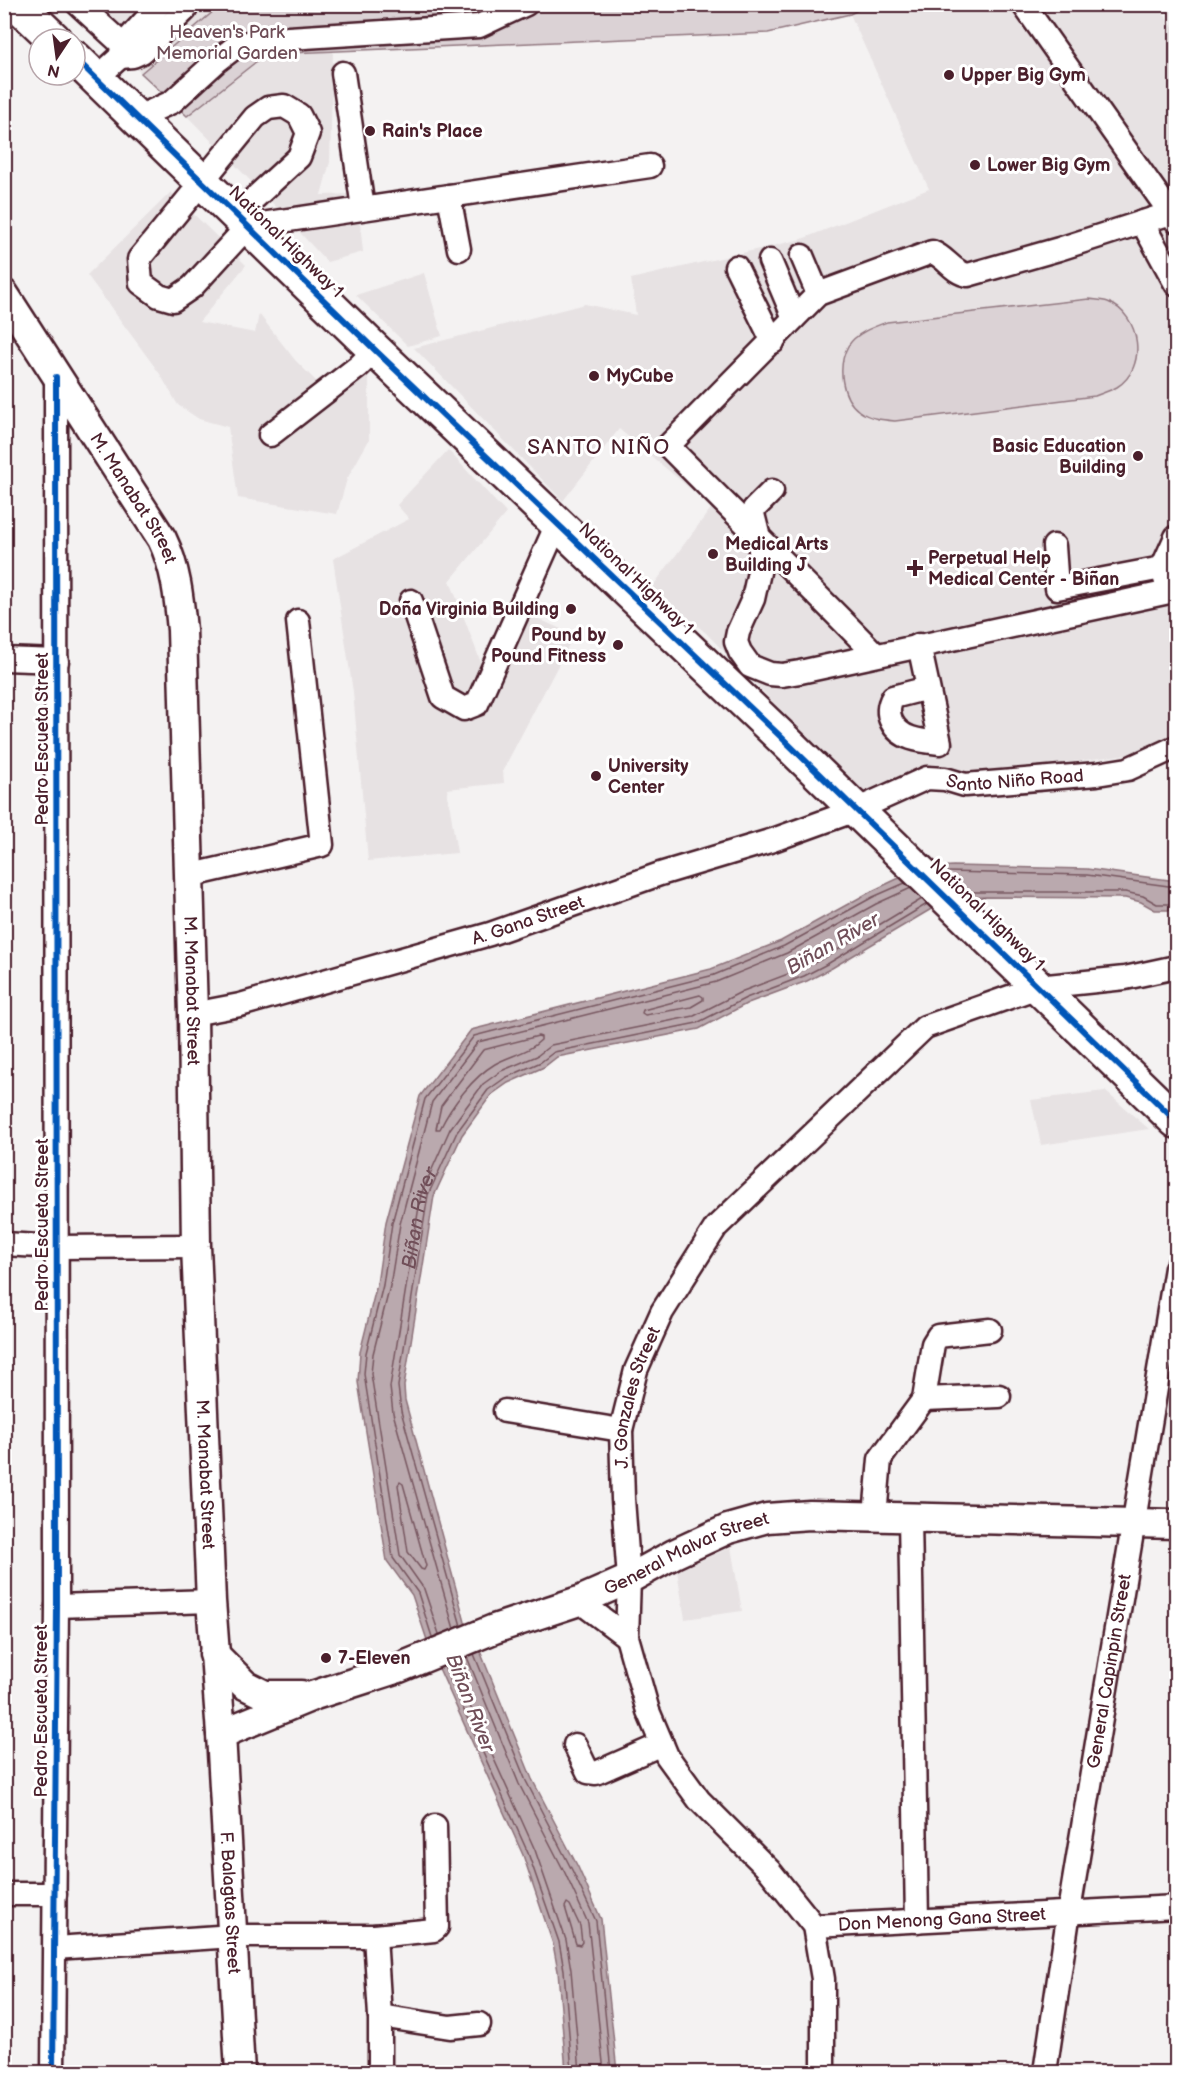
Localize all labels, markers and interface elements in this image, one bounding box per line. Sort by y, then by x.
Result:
park label: Heaven's Park Memorial Garden [156,22,298,64]
north arrow [27,27,87,87]
text: N [46,60,62,81]
place label: Upper Big Gym [961,65,1086,86]
marker: Upper Big Gym [942,68,956,82]
place label: Rain's Place [382,121,482,142]
marker: Rain's Place [363,124,377,138]
place label: Lower Big Gym [987,155,1110,176]
marker: Lower Big Gym [968,158,982,172]
street label: National Highway 1 [224,182,348,302]
place label: MyCube [606,366,674,387]
marker: MyCube [587,369,601,383]
street label: M. Manabat Street [86,429,181,566]
district label: SANTO NIÑO [527,435,671,460]
place label: Basic Education Building [992,436,1126,478]
marker: Basic Education Building [1131,449,1145,463]
street label: National Highway 1 [574,519,698,639]
place label: Medical Arts Building J [725,534,829,576]
marker: Medical Arts Building J [706,547,720,561]
place label: Perpetual Help Medical Center - Biñan [928,548,1119,590]
marker: Perpetual Help Medical Center - Biñan [906,559,924,577]
place label: Doña Virginia Building [379,599,559,620]
marker: Doña Virginia Building [564,602,578,616]
place label: Pound by Pound Fitness [491,625,607,667]
marker: Pound by Pound Fitness [611,638,625,652]
street label: Pedro Escueta Street [32,652,53,825]
place label: University Center [608,756,689,798]
street label: Santo Niño Road [944,765,1084,796]
marker: University Center [589,769,603,783]
street label: National Highway 1 [925,855,1049,975]
street label: A. Gana Street [469,891,587,949]
water label: Biñan River [782,907,885,980]
street label: M. Manabat Street [180,915,204,1066]
street label: Pedro Escueta Street [32,1138,53,1311]
water label: Biñan River [397,1162,444,1271]
street label: J. Gonzales Street [610,1323,665,1469]
street label: M. Manabat Street [192,1399,219,1550]
street label: General Malvar Street [601,1507,772,1599]
street label: General Capinpin Street [1082,1572,1136,1770]
street label: Pedro Escueta Street [31,1624,52,1797]
place label: 7-Eleven [338,1648,410,1669]
water label: Biñan River [440,1650,500,1757]
marker: 7-Eleven [319,1651,333,1665]
street label: F. Balagtas Street [216,1831,245,1975]
street label: Don Menong Gana Street [837,1903,1047,1935]

